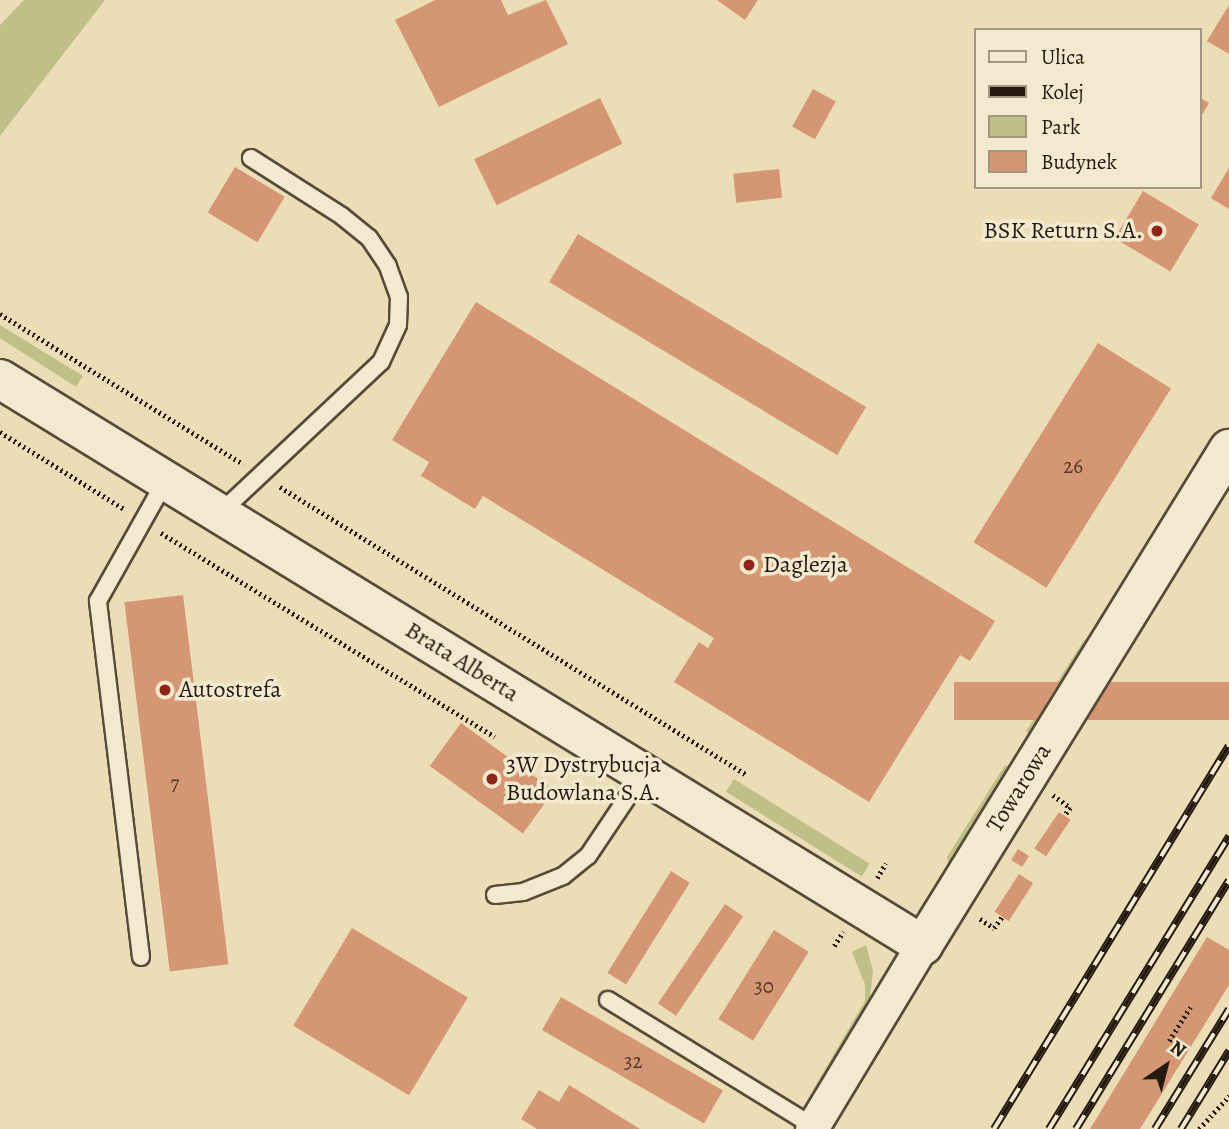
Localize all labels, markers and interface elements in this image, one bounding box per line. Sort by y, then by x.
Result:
legend [974,28,1201,189]
text: Ulica [1041,43,1085,71]
text: Kolej [1041,78,1084,106]
text: Park [1041,113,1080,141]
text: Budynek [1041,148,1117,176]
place label: BSK Return S.A. [983,217,1143,245]
marker: BSK Return S.A. [1149,223,1165,239]
house number: 26 [1063,453,1083,479]
place label: Daglezja [763,551,848,579]
marker: Daglezja [741,557,757,573]
street label: Brata Alberta [400,616,524,708]
place label: Autostrefa [179,676,282,704]
marker: Autostrefa [157,682,173,698]
street label: Towarowa [981,738,1057,838]
place label: 3W Dystrybucja Budowlana S.A. [506,751,661,807]
house number: 7 [171,770,179,796]
marker: 3W Dystrybucja Budowlana S.A. [484,771,500,787]
house number: 30 [754,973,774,999]
north arrow [1131,1031,1201,1101]
text: N [1165,1034,1191,1063]
house number: 32 [624,1048,642,1074]

